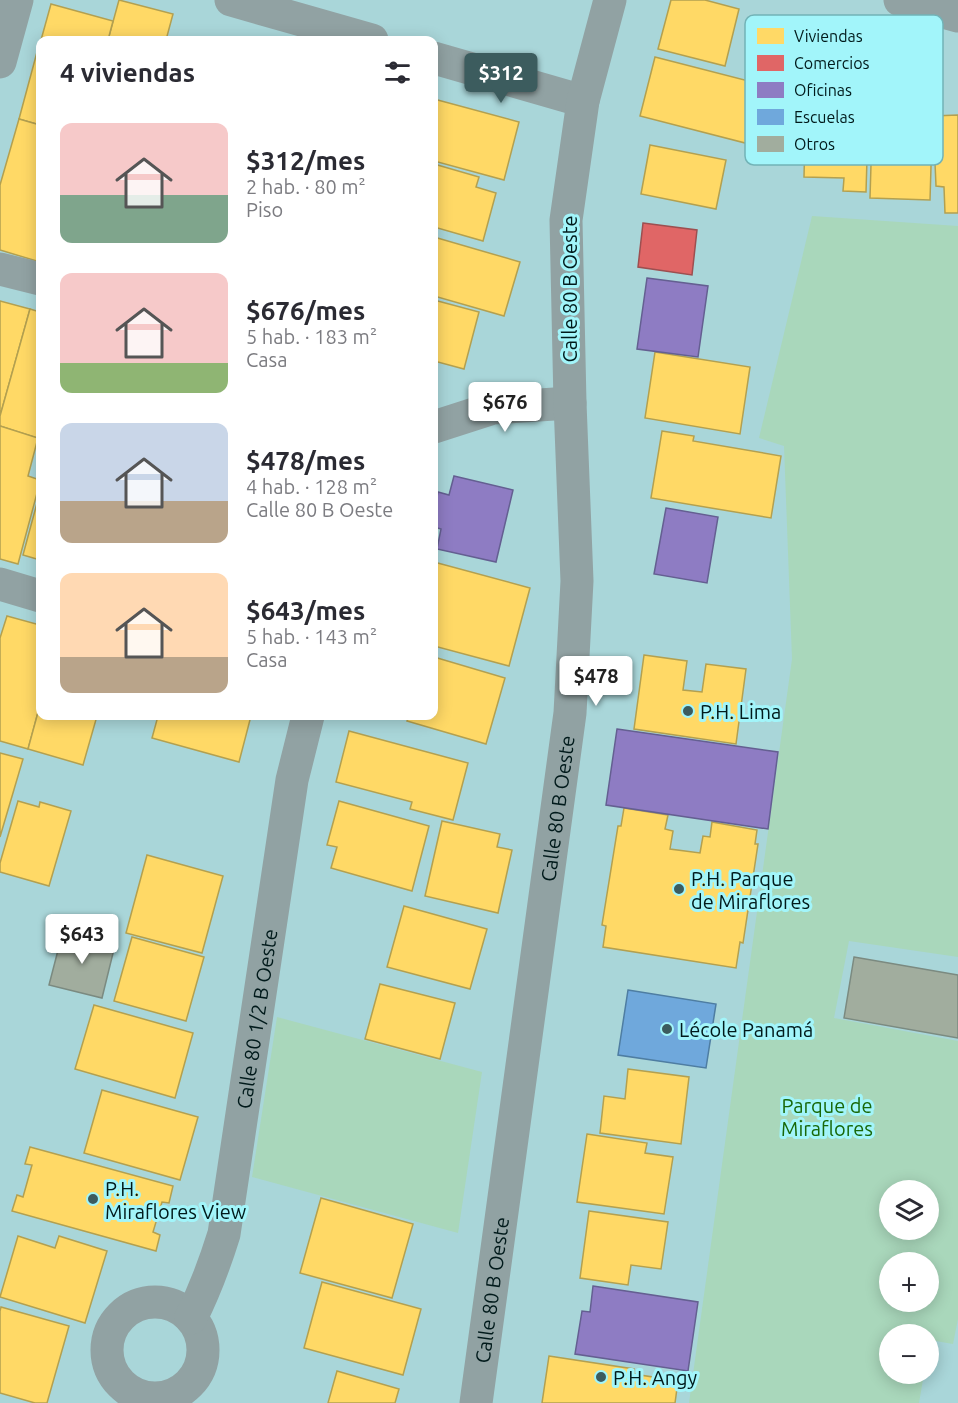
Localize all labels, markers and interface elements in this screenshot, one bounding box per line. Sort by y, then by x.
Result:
legend [745,15,943,165]
text: Viviendas [794,27,863,45]
pin: $312 [465,53,537,104]
text: Comercios [794,54,870,72]
icon: filters [381,56,414,89]
text: 4 viviendas [60,58,195,87]
text: $312 [478,61,524,84]
text: Oficinas [794,81,852,99]
text: Escuelas [794,108,855,126]
text: Otros [794,135,835,153]
text: $312/mes [246,146,365,175]
icon: home [108,147,180,219]
text: 2 hab. · 80 m² [246,175,366,198]
text: Piso [246,198,283,221]
street label: Calle 80 B Oeste [558,215,581,363]
text: $676/mes [246,296,365,325]
icon: home [108,297,180,369]
text: 5 hab. · 183 m² [246,325,377,348]
text: Casa [246,348,288,371]
pin: $676 [469,382,541,433]
text: $676 [482,390,528,413]
text: $478/mes [246,446,365,475]
icon: home [108,447,180,519]
text: 4 hab. · 128 m² [246,475,377,498]
text: Calle 80 B Oeste [246,498,393,521]
text: $643/mes [246,596,365,625]
icon: home [108,597,180,669]
text: 5 hab. · 143 m² [246,625,377,648]
text: Casa [246,648,288,671]
pin: $478 [560,656,632,707]
text: $478 [573,664,619,687]
place label: P.H. Lima [700,700,781,723]
marker: P.H. Lima [681,704,695,718]
street label: Calle 80 B Oeste [536,734,578,883]
place label: P.H. Parque de Miraflores [691,867,810,913]
marker: P.H. Parque de Miraflores [672,882,686,896]
pin: $643 [46,914,118,965]
text: $643 [59,922,105,945]
street label: Calle 80 1/2 B Oeste [231,927,281,1110]
place label: Lécole Panamá [679,1018,813,1041]
marker: Lécole Panamá [660,1022,674,1036]
park label: Parque de Miraflores [781,1094,873,1140]
place label: P.H. Miraflores View [105,1177,247,1223]
map controls [879,1180,939,1384]
button: layers [879,1180,939,1240]
marker: P.H. Miraflores View [86,1192,100,1206]
street label: Calle 80 B Oeste [470,1216,513,1365]
button: + [879,1252,939,1312]
button: − [879,1324,939,1384]
place label: P.H. Angy [613,1366,698,1389]
marker: P.H. Angy [594,1370,608,1384]

